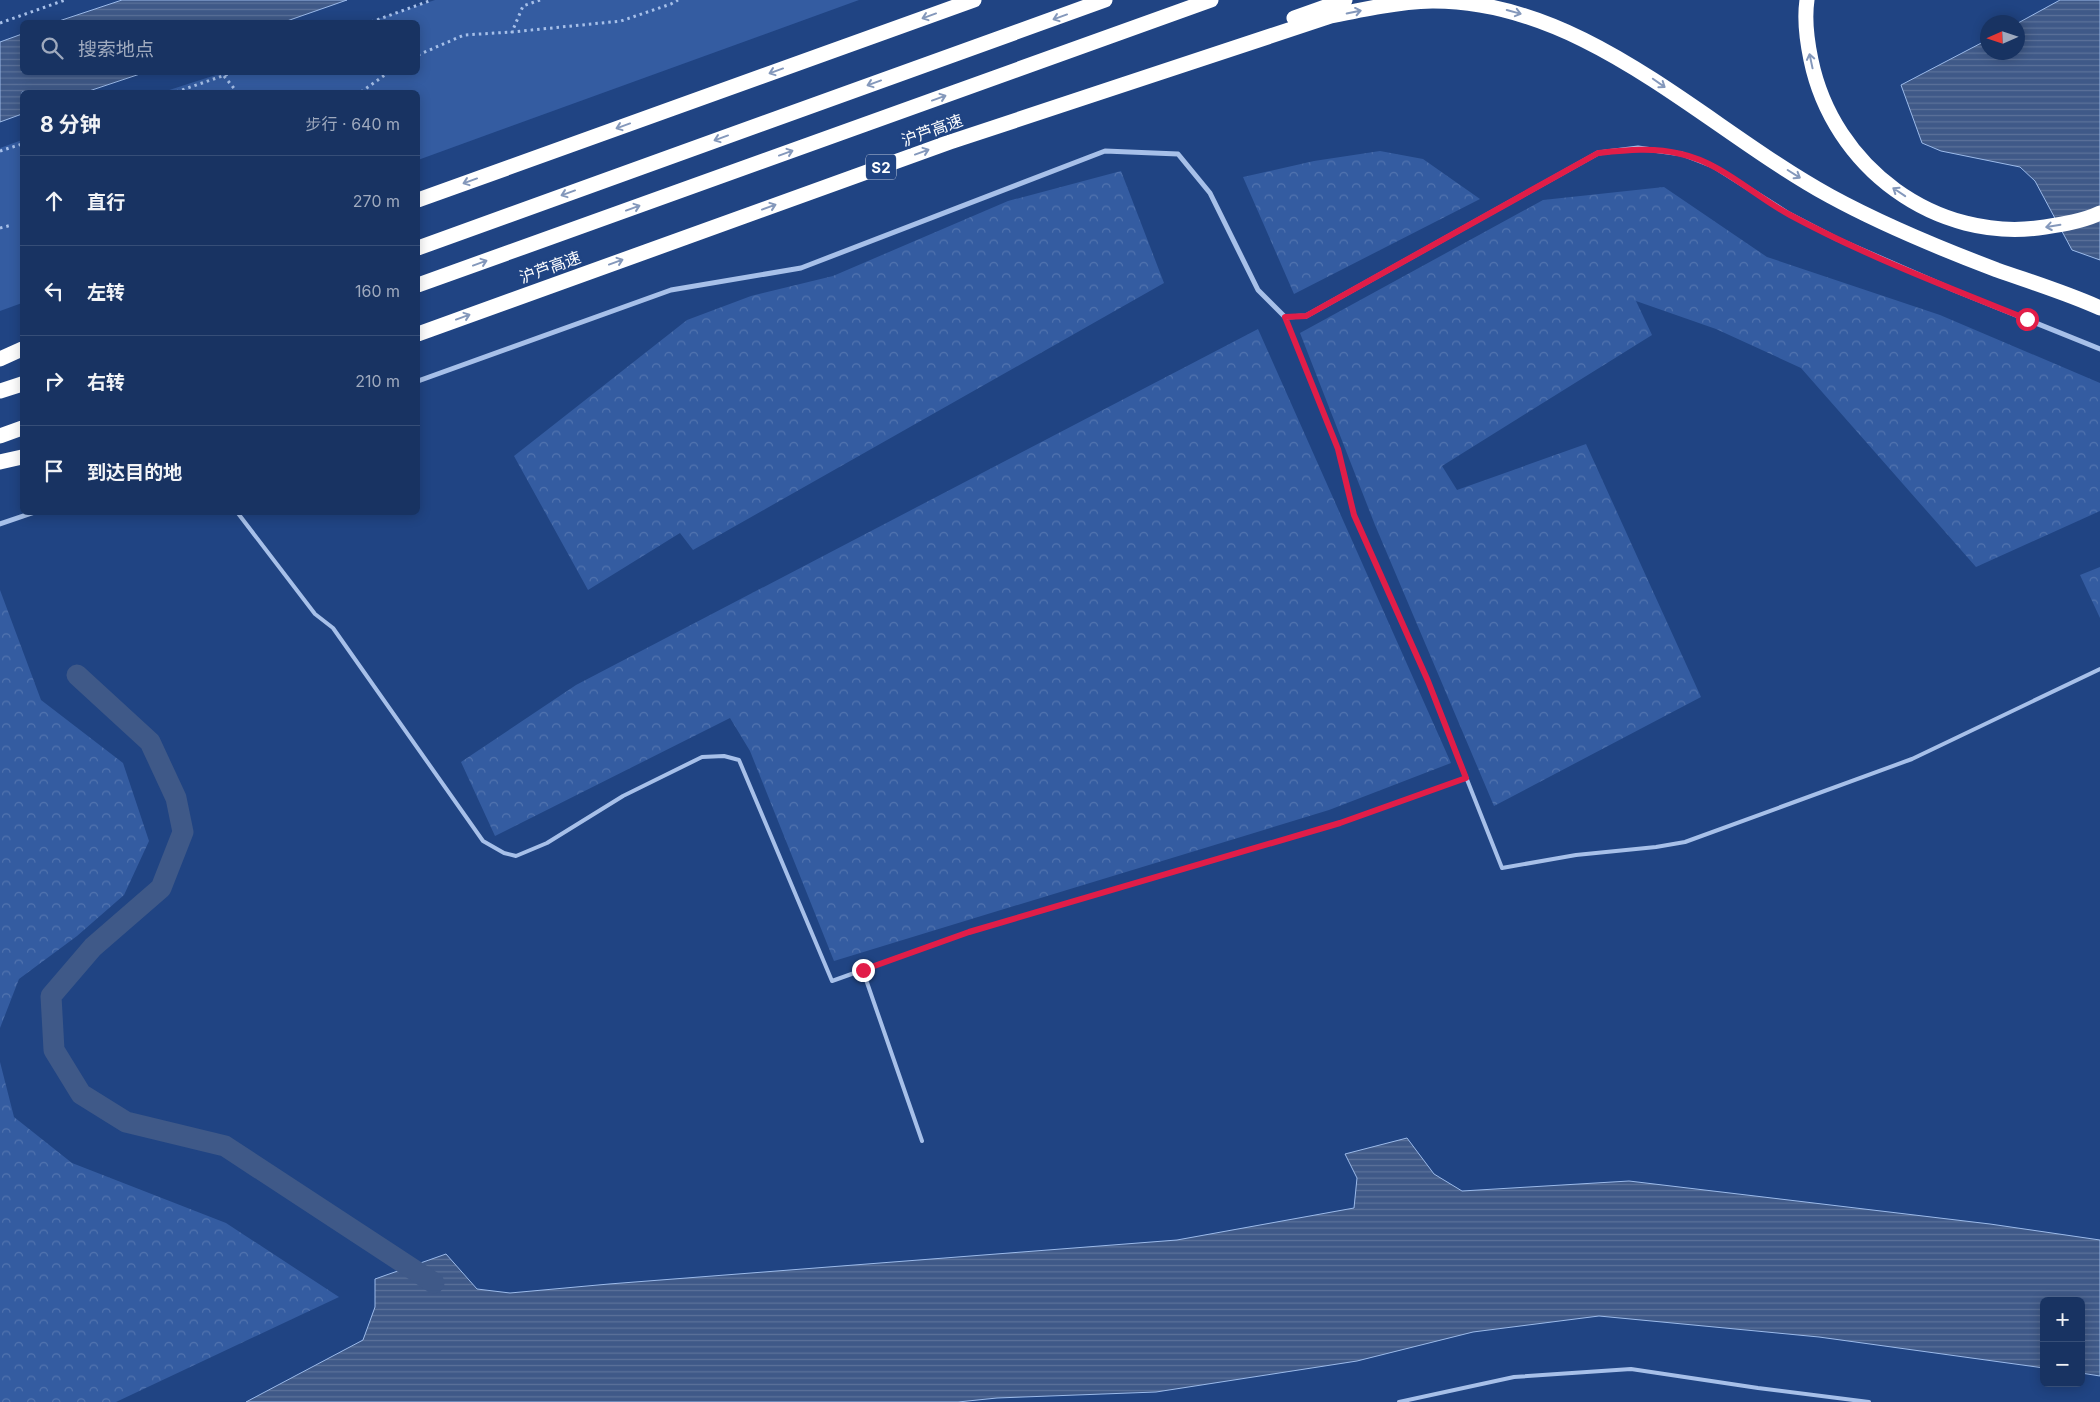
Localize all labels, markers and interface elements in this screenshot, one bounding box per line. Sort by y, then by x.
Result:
one-way arrow [1345,7,1361,16]
one-way arrow [1506,7,1522,17]
one-way arrow [921,12,937,22]
one-way arrow [1052,12,1068,22]
north arrow [1980,15,2025,60]
search box [20,20,420,75]
icon: search [38,34,66,62]
text: 搜索地点 [78,38,154,61]
one-way arrow [1806,54,1815,70]
one-way arrow [768,67,784,77]
one-way arrow [1652,78,1666,88]
one-way arrow [867,79,882,88]
one-way arrow [930,93,946,102]
street label: 沪芦高速 [899,110,965,150]
text: 8 分钟 [40,112,101,137]
text: 步行 · 640 m [306,114,400,134]
one-way arrow [615,122,631,132]
one-way arrow [714,134,729,143]
one-way arrow [914,147,929,156]
one-way arrow [777,148,793,157]
road number: S2 [866,154,896,180]
one-way arrow [1786,169,1800,179]
one-way arrow [462,177,478,187]
icon: ahead [40,187,68,215]
one-way arrow [1892,187,1906,198]
one-way arrow [561,189,576,198]
text: 直行 [87,191,125,214]
text: 270 m [353,191,400,211]
one-way arrow [761,202,776,211]
one-way arrow [625,203,640,212]
one-way arrow [2046,221,2062,231]
street label: 沪芦高速 [517,247,583,287]
one-way arrow [608,257,624,266]
one-way arrow [472,258,487,267]
icon: left [40,277,68,305]
text: 左转 [87,281,125,304]
text: 160 m [355,281,400,301]
route start [2016,308,2039,331]
one-way arrow [455,312,471,321]
icon: right [40,367,68,395]
text: 右转 [87,371,125,394]
text: 210 m [355,371,400,391]
icon: arrive [40,457,68,485]
text: 到达目的地 [87,461,182,484]
route end [852,959,875,982]
map controls [2040,1297,2085,1387]
button: + [2040,1297,2085,1342]
button: − [2040,1342,2085,1387]

